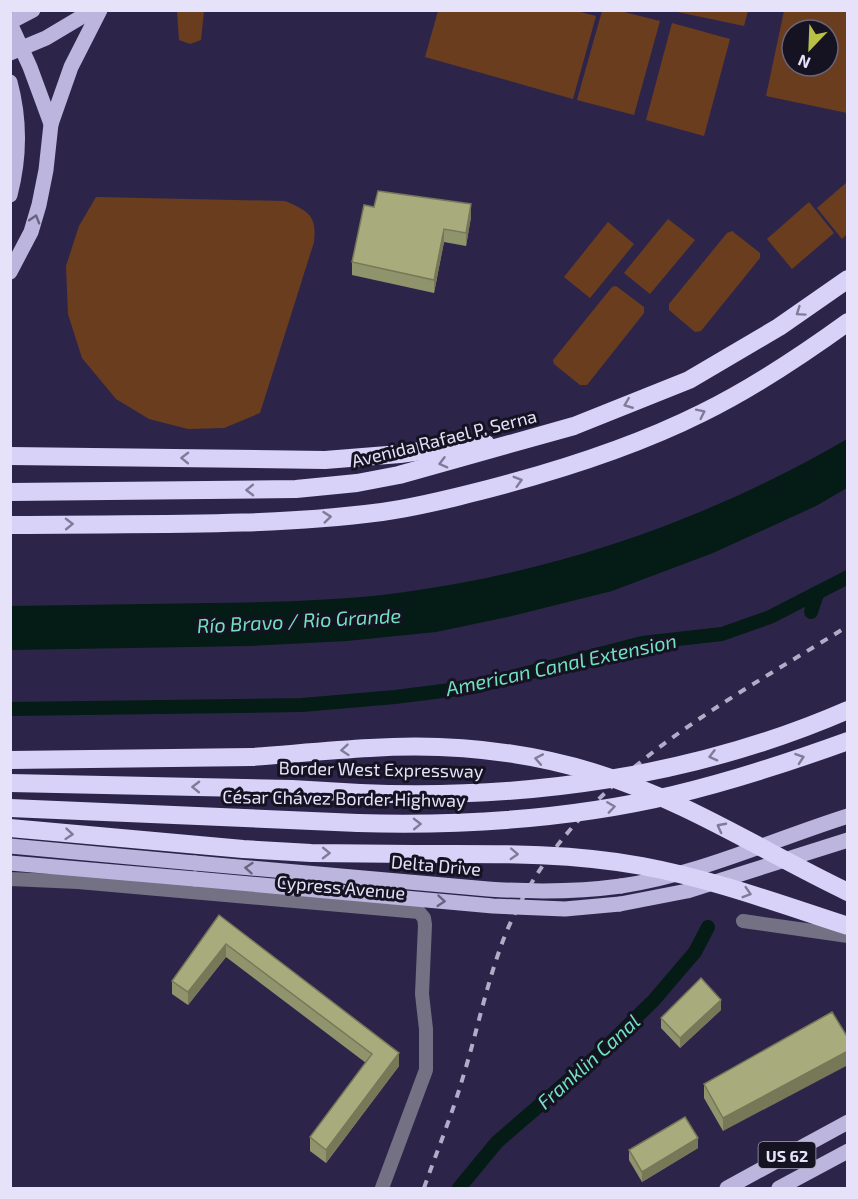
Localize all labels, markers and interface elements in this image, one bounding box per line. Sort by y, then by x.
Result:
north arrow [780,18,840,78]
text: N [795,51,813,73]
one-way arrow [28,214,40,225]
one-way arrow [795,305,806,316]
one-way arrow [624,397,635,409]
street label: Avenida Rafael P. Serna [349,404,539,472]
one-way arrow [694,409,705,421]
one-way arrow [180,452,189,464]
one-way arrow [438,456,449,468]
one-way arrow [512,476,523,488]
one-way arrow [246,484,255,496]
one-way arrow [322,511,331,524]
one-way arrow [64,518,73,530]
water label: Río Bravo / Rio Grande [196,603,402,637]
water label: American Canal Extension [442,628,679,700]
one-way arrow [340,743,349,756]
one-way arrow [708,749,719,761]
one-way arrow [534,753,544,765]
one-way arrow [794,753,805,766]
street label: Border West Expressway [279,756,484,782]
one-way arrow [192,781,201,793]
street label: César Chávez Border Highway [222,785,466,811]
one-way arrow [606,801,616,813]
one-way arrow [412,818,421,830]
one-way arrow [716,823,727,834]
one-way arrow [64,827,73,840]
one-way arrow [321,847,330,859]
one-way arrow [510,848,519,861]
street label: Delta Drive [390,850,482,880]
one-way arrow [244,862,253,875]
street label: Cypress Avenue [276,870,406,904]
one-way arrow [741,886,752,898]
one-way arrow [437,894,446,907]
water label: Franklin Canal [532,1009,644,1113]
road number: US 62 [758,1142,816,1168]

